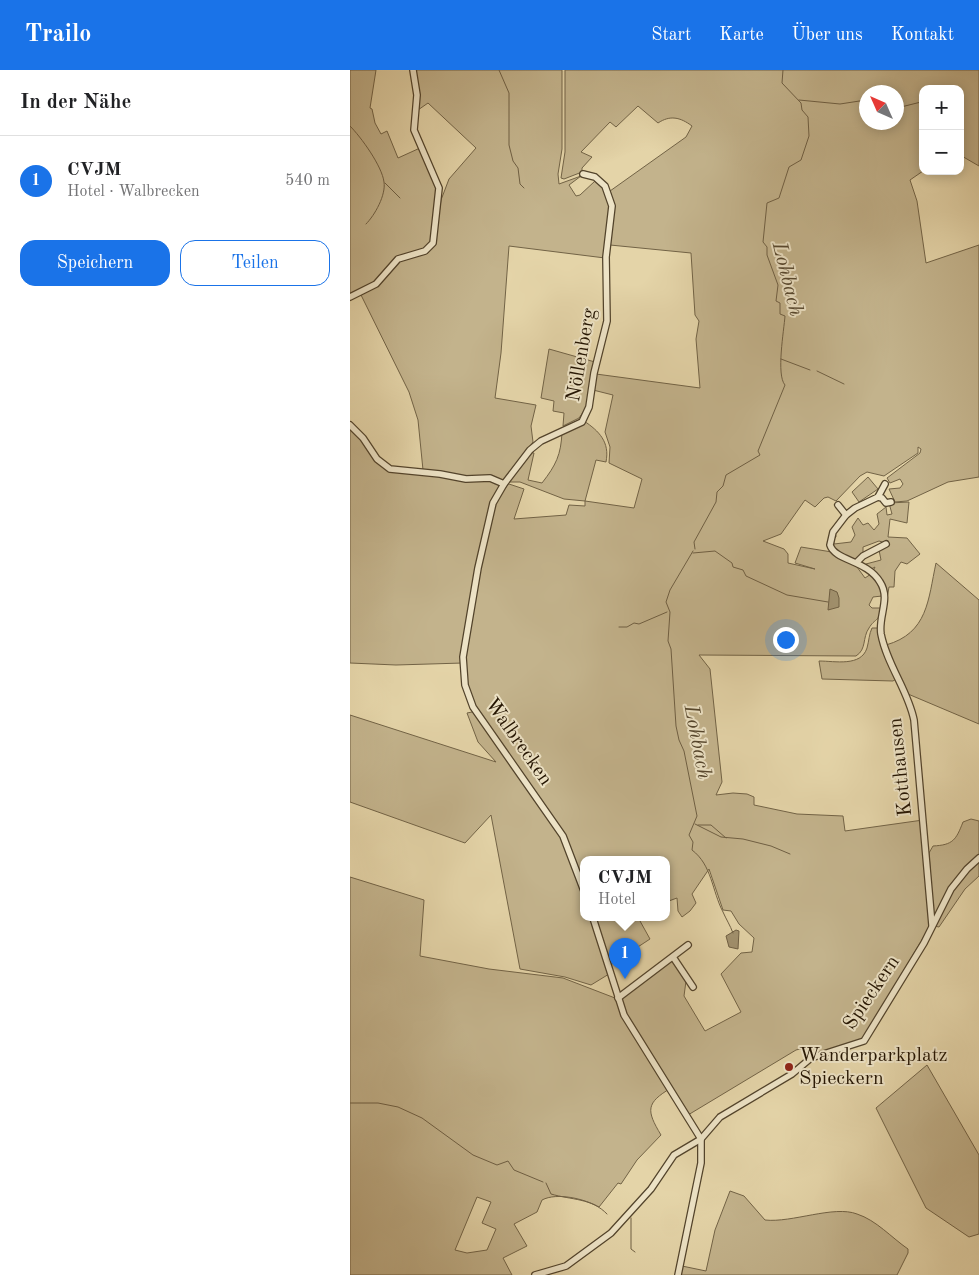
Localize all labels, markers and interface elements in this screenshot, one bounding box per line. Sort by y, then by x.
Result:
text: Trailo [25,23,91,47]
text: Start [651,26,691,44]
text: Karte [719,26,764,44]
text: Über uns [792,26,863,44]
text: Kontakt [891,26,954,44]
north arrow [859,85,904,130]
map controls [919,85,964,175]
button: + [919,85,964,130]
text: In der Nähe [20,92,131,113]
button: − [919,130,964,175]
text: CVJM [67,161,121,180]
text: 1 [31,173,41,189]
text: 540 m [285,173,330,189]
text: Hotel · Walbrecken [67,184,200,200]
water label: Lohbach [767,239,806,319]
button: Speichern [20,240,170,286]
button: Teilen [180,240,330,286]
street label: Nöllenberg [564,307,600,403]
your location [773,627,799,653]
street label: Walbrecken [481,695,555,790]
water label: Lohbach [679,702,715,781]
street label: Kotthausen [886,716,916,817]
popup [580,856,670,921]
text: CVJM [598,869,652,888]
text: Hotel [598,892,636,908]
pin: 1 [609,938,641,979]
street label: Spieckern [840,952,904,1034]
place label: Wanderparkplatz Spieckern [799,1046,948,1089]
marker: Wanderparkplatz Spieckern [783,1061,795,1073]

